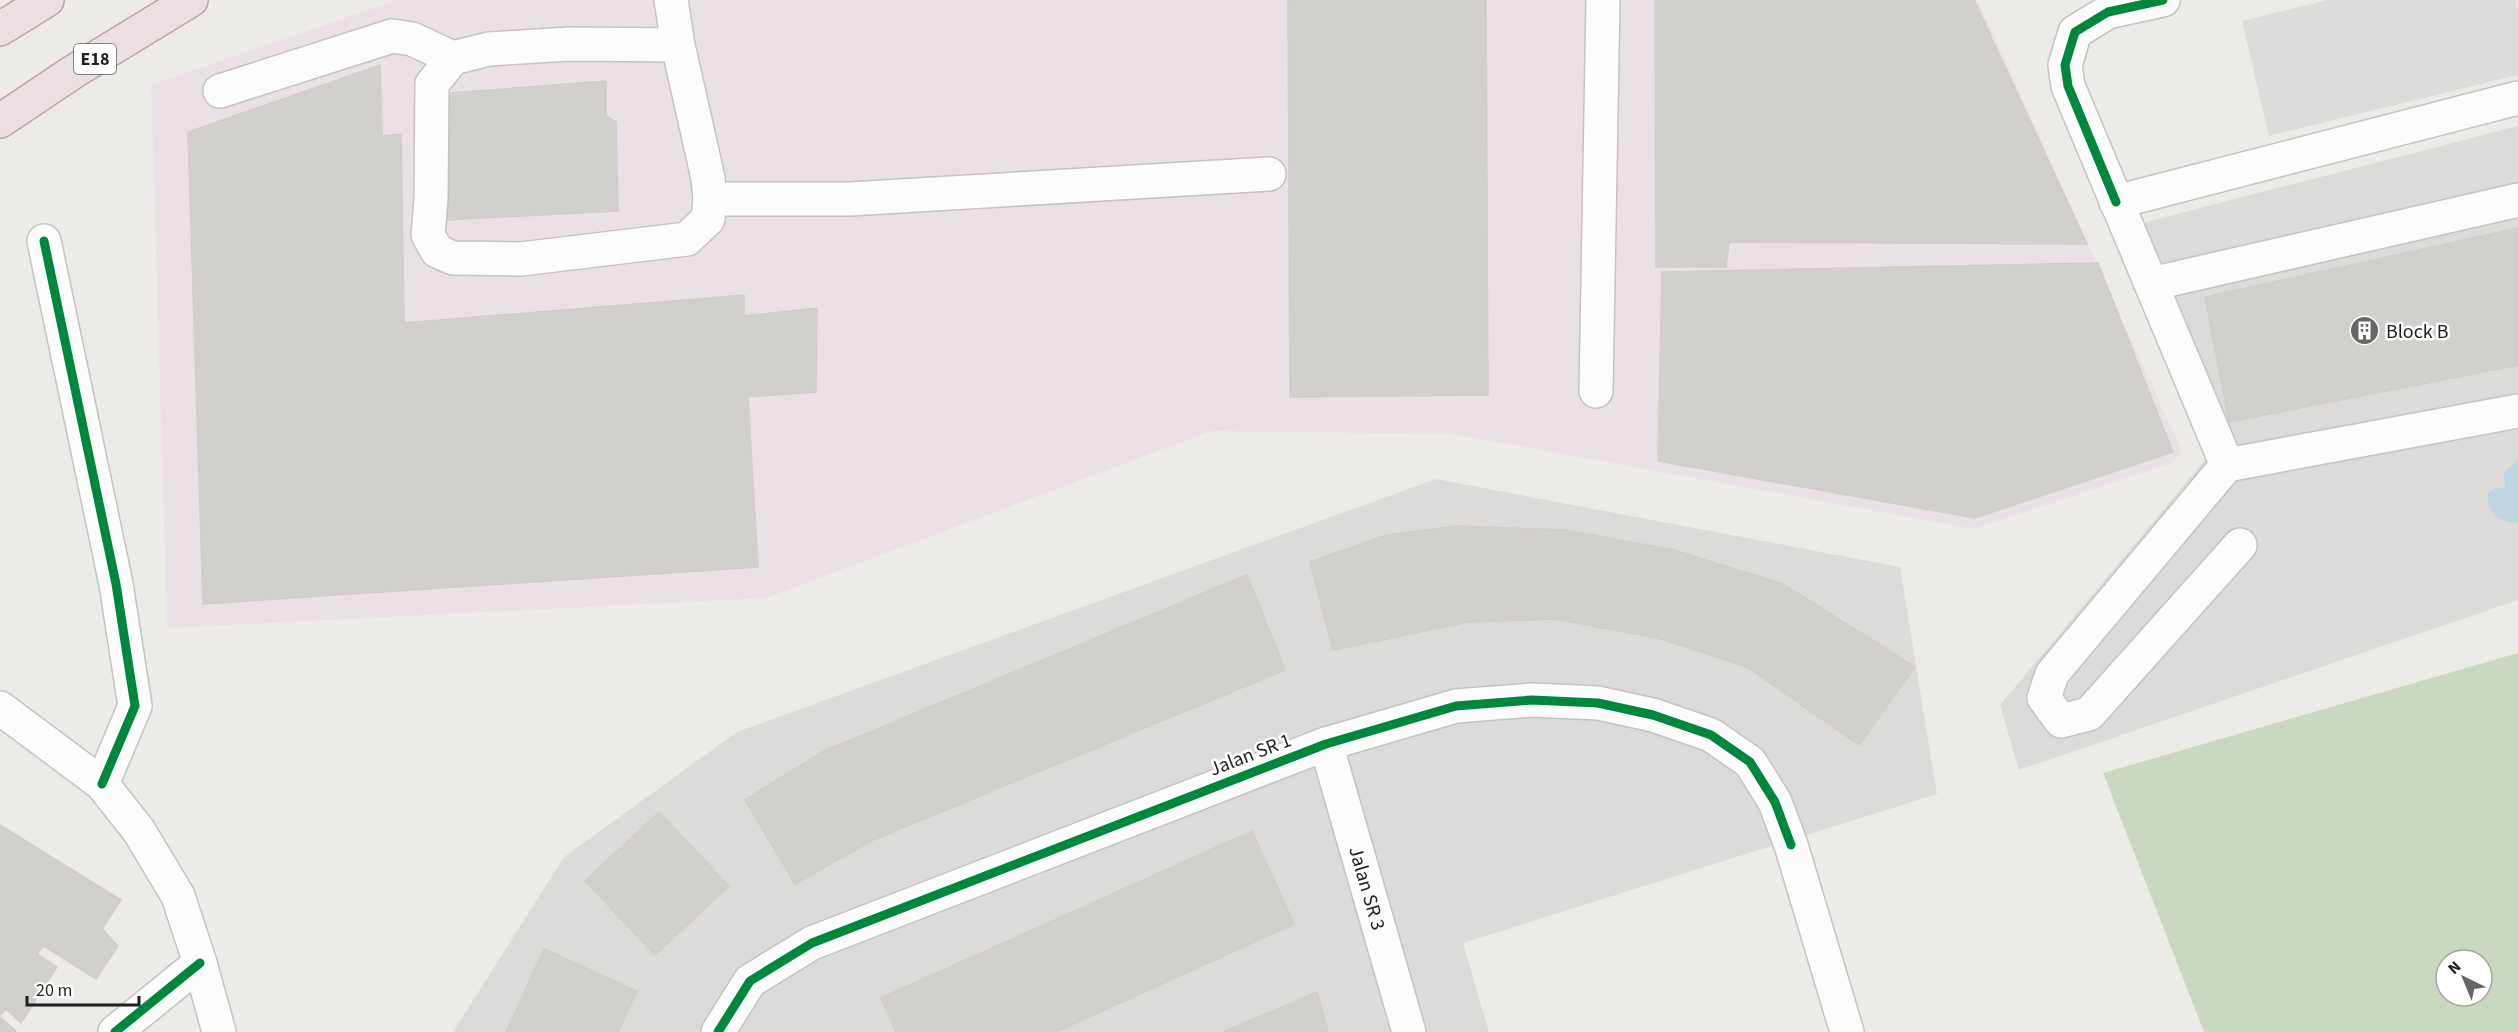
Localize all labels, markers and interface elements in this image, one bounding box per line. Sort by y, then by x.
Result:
road number: E18 [74,44,116,74]
building icon: Block B [2349,315,2381,347]
place label: Block B [2386,318,2448,346]
street label: Jalan SR 1 [1205,726,1295,783]
street label: Jalan SR 3 [1341,843,1392,934]
north arrow [2434,948,2494,1008]
text: N [2443,956,2466,979]
scale bar [27,969,140,1007]
text: 20 m [36,978,72,1003]

